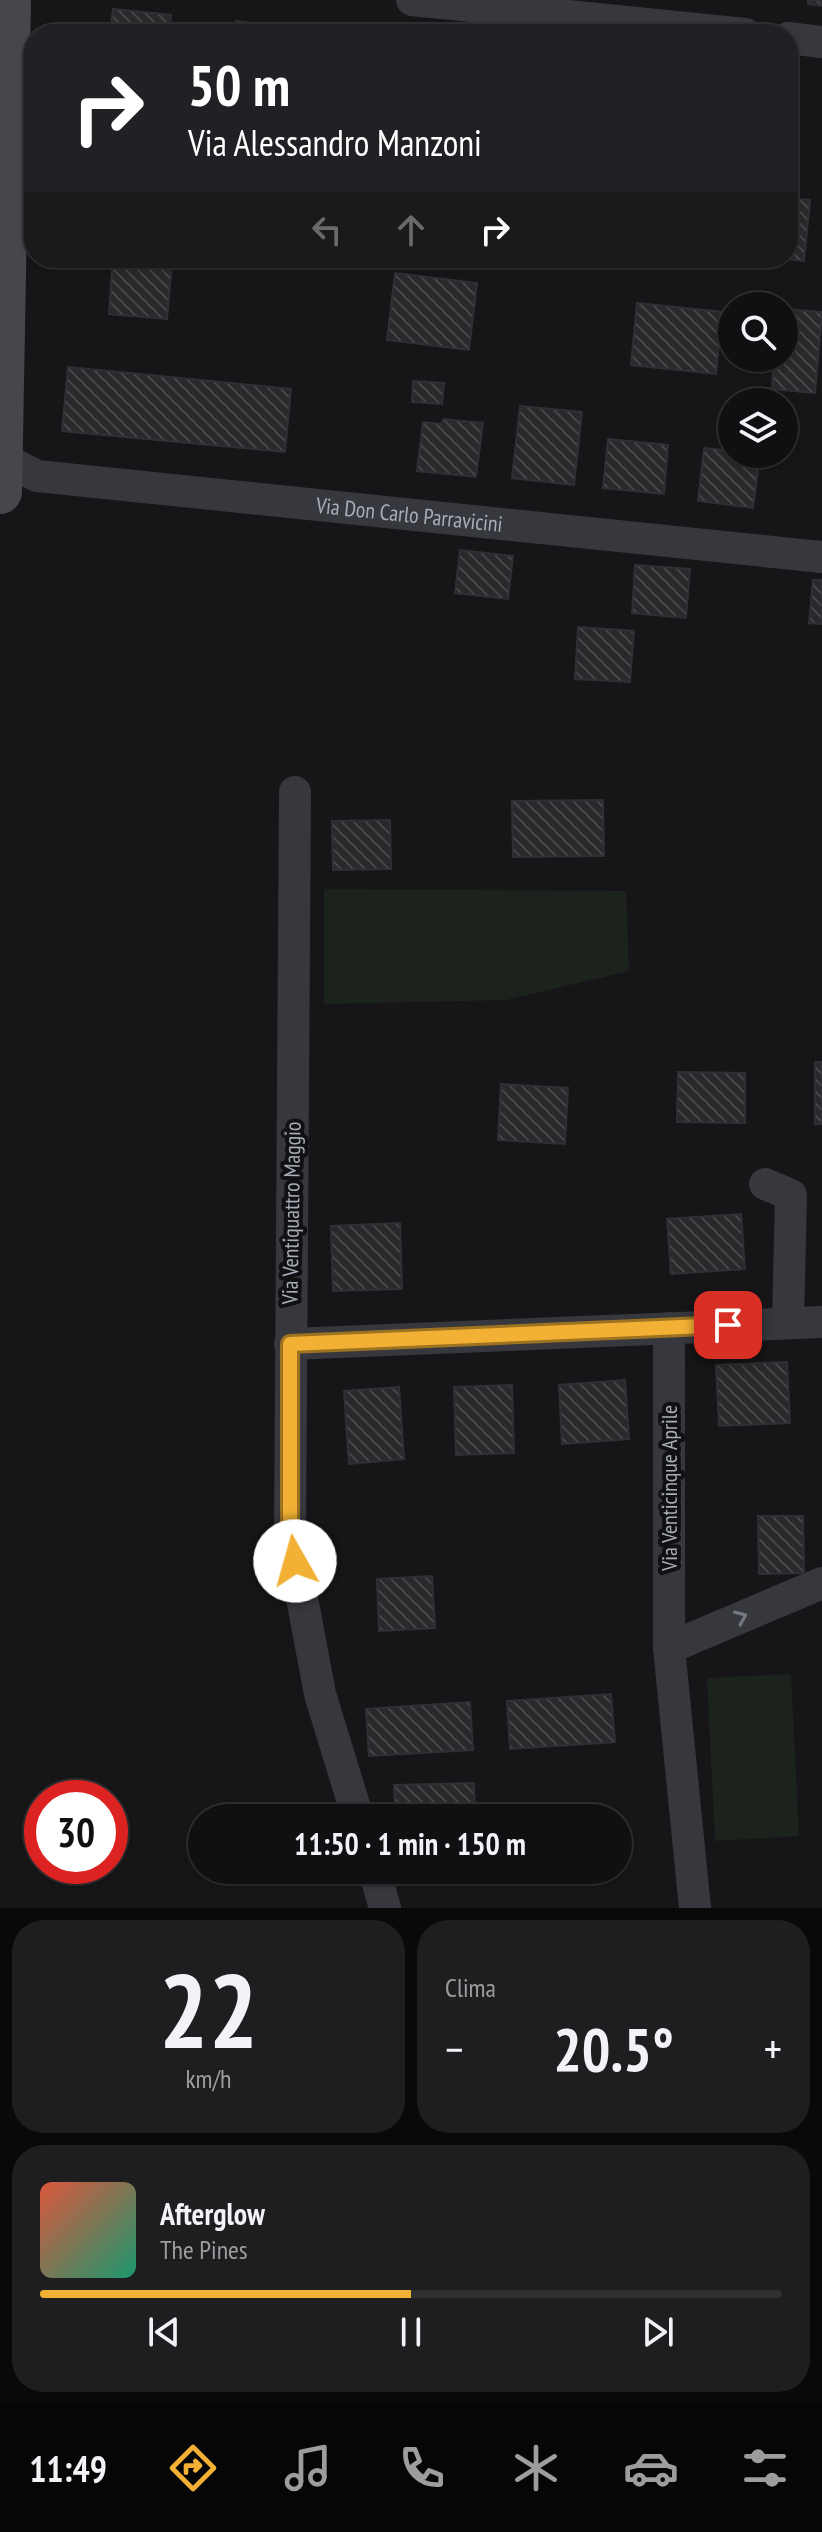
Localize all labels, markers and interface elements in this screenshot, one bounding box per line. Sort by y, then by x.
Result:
text: 50 m [188,49,290,121]
icon: right [56,56,160,160]
text: Via Alessandro Manzoni [188,119,482,166]
icon: left [305,208,349,252]
icon: ahead [389,208,433,252]
icon: right [473,208,517,252]
map controls [718,292,798,468]
button: search [718,292,798,372]
button: layers [718,388,798,468]
street label: Via Don Carlo Parravicini [314,491,504,538]
street label: Via Ventiquattro Maggio [275,1121,307,1306]
pin [694,1291,762,1359]
icon: arrive [706,1303,750,1347]
street label: Via Venticinque Aprile [655,1405,683,1572]
position arrow [253,1519,337,1603]
one-way arrow [732,1611,747,1627]
speed limit sign: 30 [24,1780,128,1884]
text: 11:50 · 1 min · 150 m [294,1824,526,1863]
text: 22 [159,1942,258,2077]
text: Clima [445,1971,496,2004]
text: 20.5° [553,2010,674,2088]
text: − [445,2020,463,2077]
text: + [764,2020,782,2077]
text: km/h [185,2062,232,2095]
text: Afterglow [160,2194,265,2233]
text: The Pines [160,2233,248,2266]
icon: previous [142,2310,186,2354]
icon: pause [389,2310,433,2354]
icon: next [636,2310,680,2354]
icon: directions [165,2440,221,2496]
icon: music [280,2440,336,2496]
icon: phone [394,2440,450,2496]
icon: climate [508,2440,564,2496]
icon: car [623,2440,679,2496]
icon: filters [737,2440,793,2496]
text: 11:49 [29,2445,107,2492]

